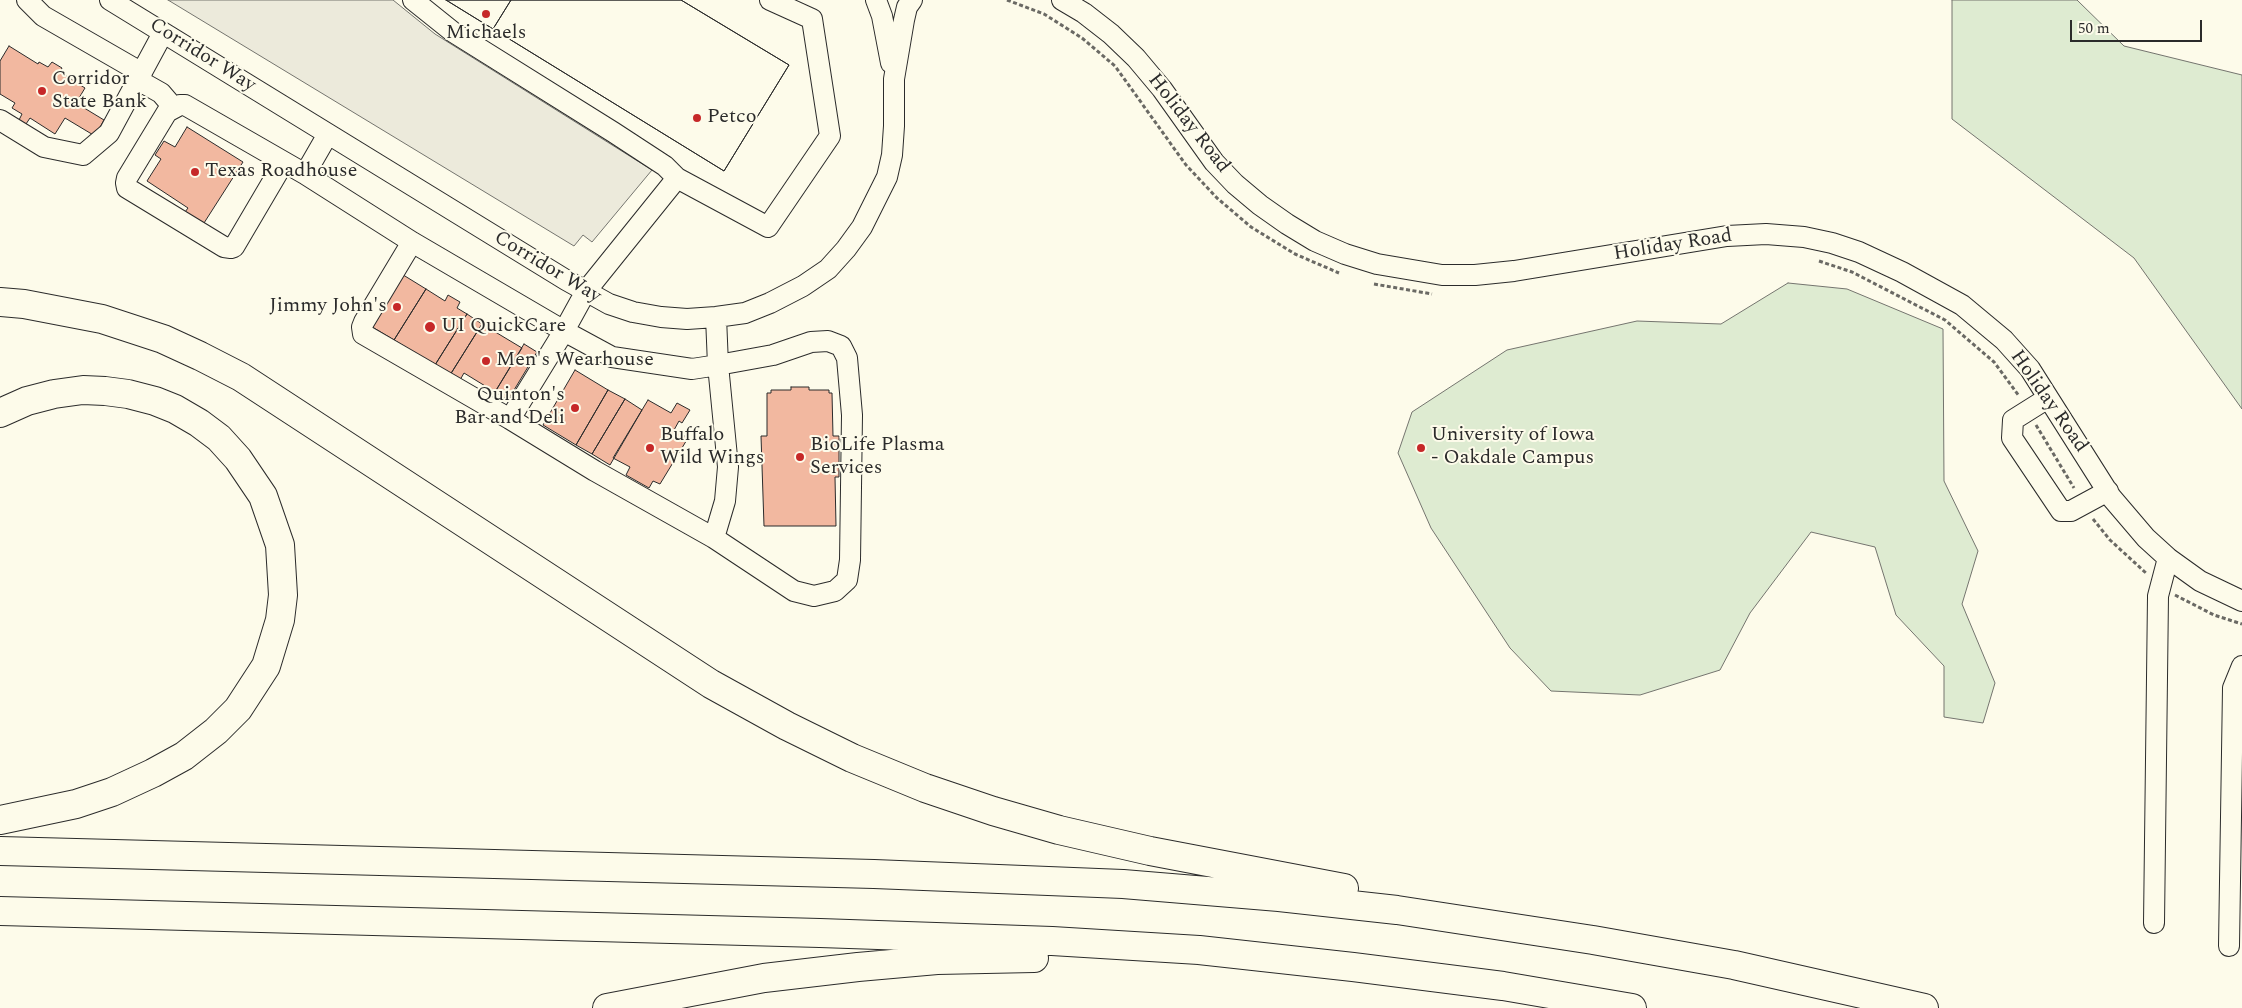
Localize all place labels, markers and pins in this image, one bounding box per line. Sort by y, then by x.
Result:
marker: Michaels [480,8,492,20]
place label: Michaels [446,22,526,46]
place label: Corridor State Bank [52,68,147,115]
marker: Corridor State Bank [36,85,48,97]
place label: Petco [707,106,756,130]
marker: Petco [691,112,703,124]
place label: Texas Roadhouse [205,160,357,184]
marker: Texas Roadhouse [189,166,201,178]
place label: Jimmy John's [269,295,387,319]
marker: Jimmy John's [391,301,403,313]
place label: UI QuickCare [441,315,566,339]
marker: UI QuickCare [423,320,437,334]
place label: Men's Wearhouse [496,349,654,373]
marker: Men's Wearhouse [480,355,492,367]
place label: Quinton's Bar and Deli [454,384,565,431]
marker: Quinton's Bar and Deli [569,402,581,414]
place label: Buffalo Wild Wings [660,424,764,471]
place label: University of Iowa - Oakdale Campus [1431,424,1594,471]
place label: BioLife Plasma Services [810,434,945,481]
marker: Buffalo Wild Wings [644,442,656,454]
marker: University of Iowa - Oakdale Campus [1415,442,1427,454]
marker: BioLife Plasma Services [794,451,806,463]

